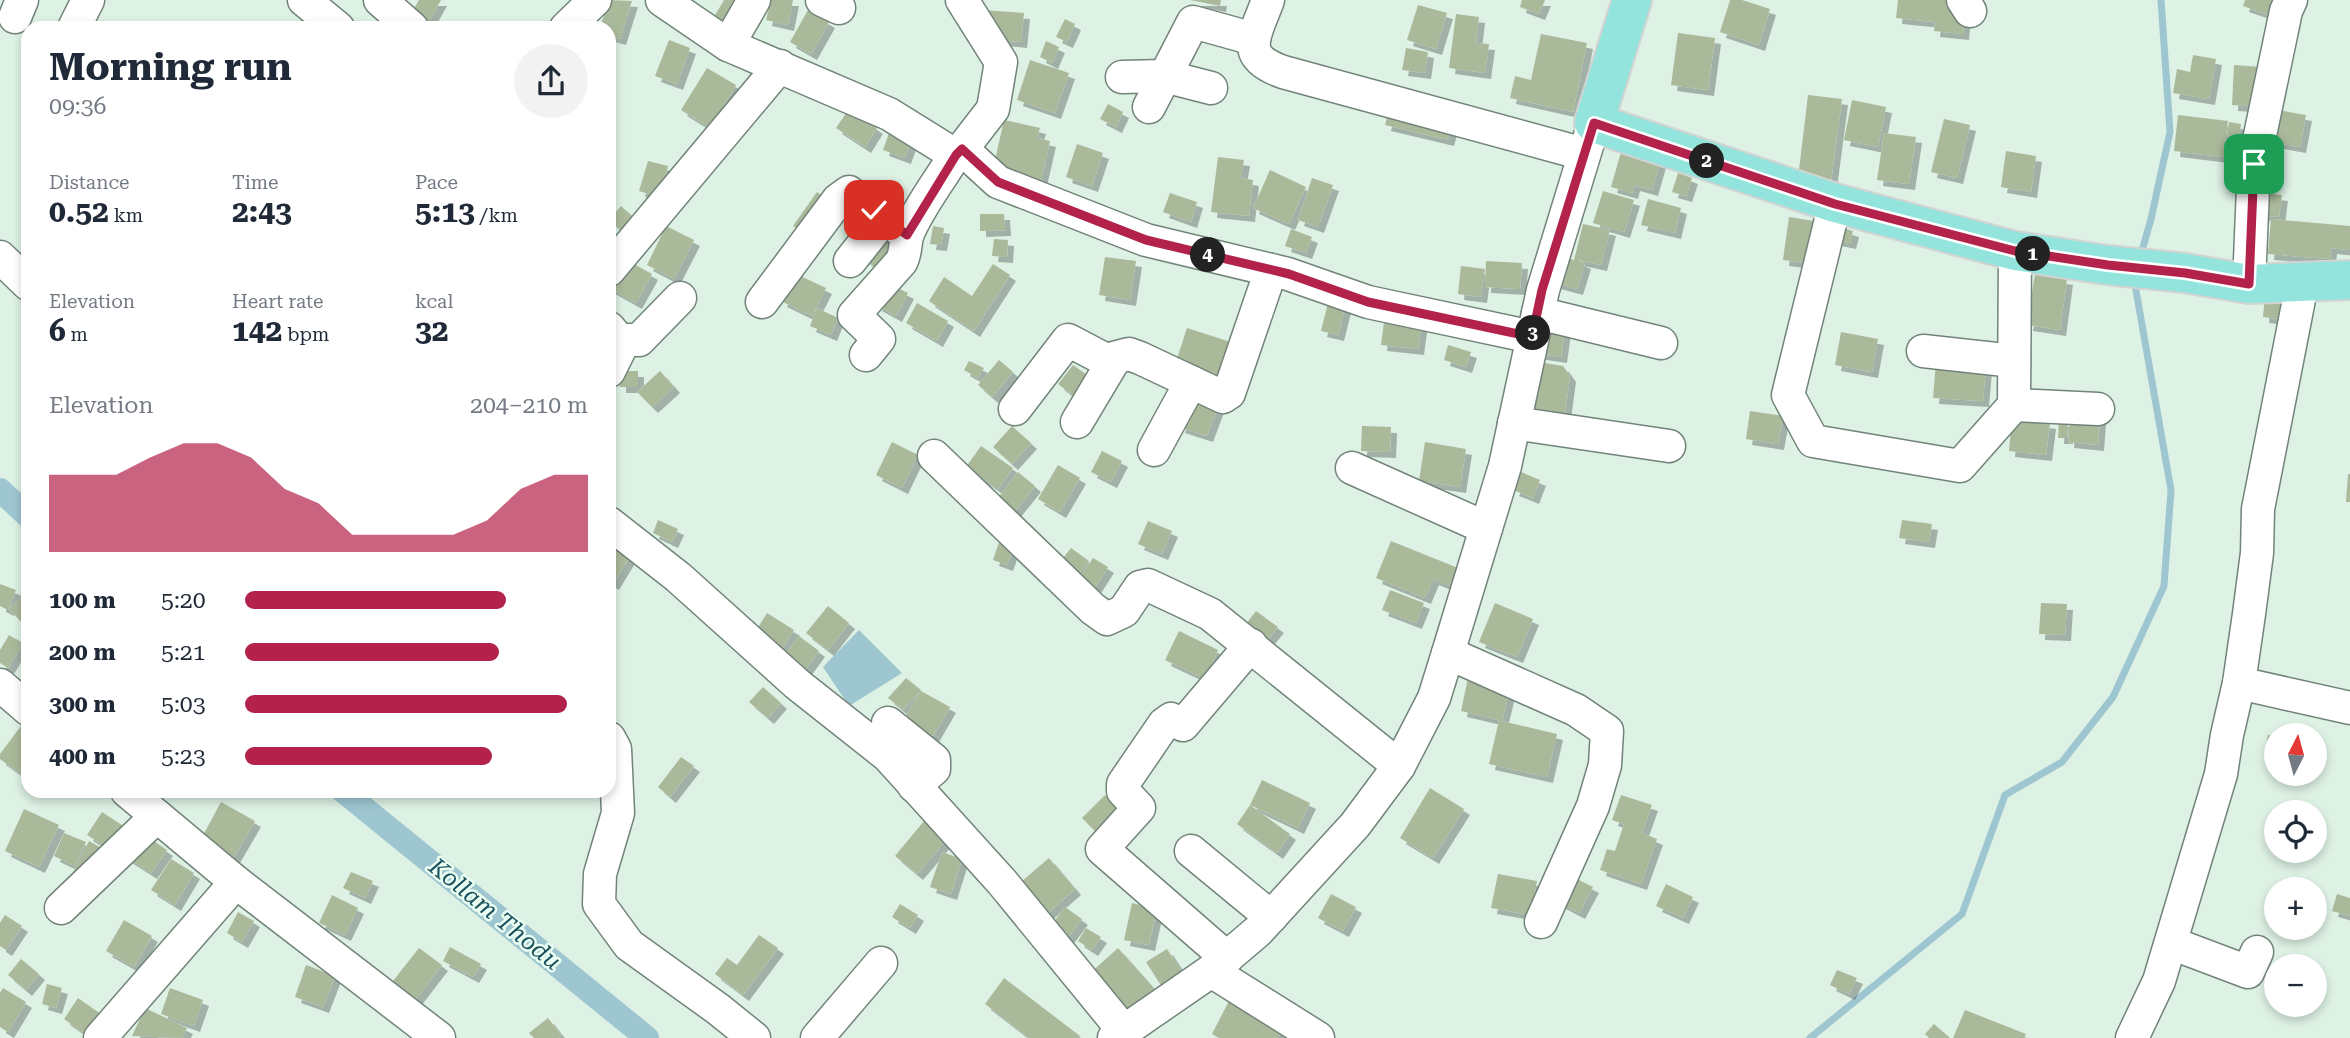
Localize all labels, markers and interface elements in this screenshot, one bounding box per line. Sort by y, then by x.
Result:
button: share [514,44,588,118]
text: Morning run [49,45,292,89]
text: 09:36 [49,93,106,120]
pin [2224,134,2284,194]
pin: 2 [1690,144,1724,178]
icon: arrive [2235,145,2273,183]
text: 2 [1701,149,1712,172]
text: Distance [49,171,129,194]
text: Time [232,171,279,194]
text: Pace [415,171,458,194]
pin [844,180,904,240]
icon: check [855,191,893,229]
text: 0.52 [49,194,109,229]
text: 2:43 [232,194,292,229]
text: 5:13 [415,194,475,229]
text: km [109,204,143,227]
text: /km [475,204,518,227]
pin: 1 [2016,236,2050,272]
pin: 4 [1190,238,1226,272]
text: 1 [2027,242,2038,265]
text: 4 [1202,243,1213,266]
text: Elevation [49,290,135,313]
text: Heart rate [232,290,323,313]
text: kcal [415,290,453,313]
text: 6 [49,313,66,348]
text: 142 [232,313,282,348]
text: 32 [415,313,449,348]
pin: 3 [1516,316,1550,350]
text: 3 [1527,321,1538,344]
text: m [66,323,88,346]
text: bpm [282,323,329,346]
text: Elevation [49,392,153,419]
text: 204–210 m [470,392,588,419]
text: 100 m [49,587,116,614]
text: 5:20 [161,587,206,614]
text: 200 m [49,639,116,666]
text: 5:21 [161,639,206,666]
text: 300 m [49,691,116,718]
text: 5:03 [161,691,206,718]
north arrow [2264,723,2328,786]
map controls [2264,723,2327,1017]
text: 400 m [49,743,116,770]
text: 5:23 [161,743,206,770]
button: locate [2264,800,2327,863]
water label: Kollam Thodu [423,852,567,976]
button: + [2264,877,2327,940]
button: − [2264,954,2327,1017]

